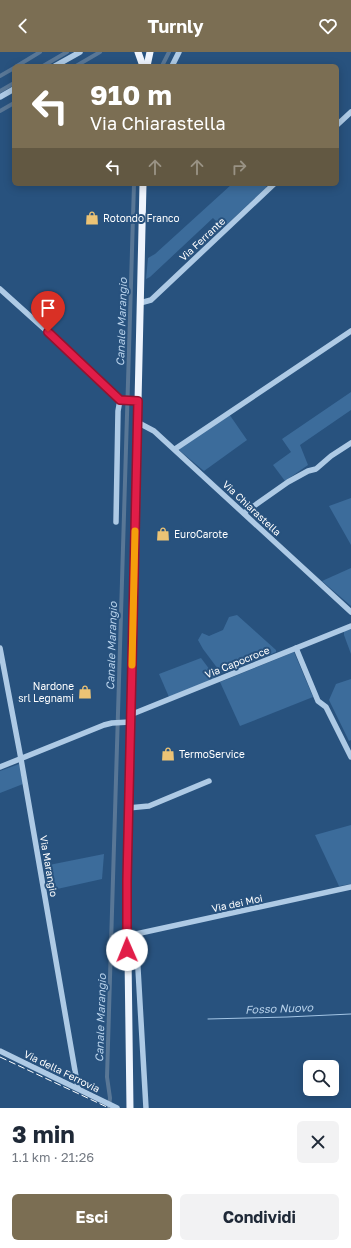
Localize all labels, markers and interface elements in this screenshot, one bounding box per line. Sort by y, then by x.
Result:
icon: back [12,15,34,37]
text: Turnly [147,15,204,37]
icon: heart [317,15,339,37]
text: 910 m [90,78,172,111]
icon: left [24,80,76,132]
text: Via Chiarastella [90,112,226,134]
icon: left [102,156,124,178]
icon: ahead [144,156,166,178]
icon: ahead [186,156,208,178]
icon: right [228,156,250,178]
shop icon: Rotondo Franco [84,210,100,226]
place label: Rotondo Franco [103,212,180,224]
street label: Via Ferrante [177,215,228,263]
water label: Canale Marangio [113,276,130,366]
pin [31,291,65,332]
icon: arrive [37,297,59,319]
street label: Via Chiarastella [220,478,284,538]
shop icon: EuroCarote [155,526,171,542]
place label: EuroCarote [174,528,228,540]
water label: Canale Marangio [103,600,120,690]
street label: Via Capocroce [203,644,271,680]
place label: Nardone srl Legnami [18,680,74,704]
shop icon: Nardone srl Legnami [77,684,93,700]
shop icon: TermoService [160,746,176,762]
place label: TermoService [179,748,245,760]
street label: Via Marangio [38,834,60,898]
street label: Via dei Moi [210,892,264,914]
position arrow [106,929,148,971]
water label: Canale Marangio [92,972,109,1062]
water label: Fosso Nuovo [245,1000,315,1016]
street label: Via della Ferrovia [22,1047,102,1095]
map controls [303,1060,339,1096]
button: search [303,1060,339,1096]
text: 3 min [12,1119,75,1148]
button: close [297,1121,339,1163]
text: 1.1 km · 21:26 [12,1149,94,1165]
button: Esci [12,1194,172,1240]
button: Condividi [180,1194,339,1240]

